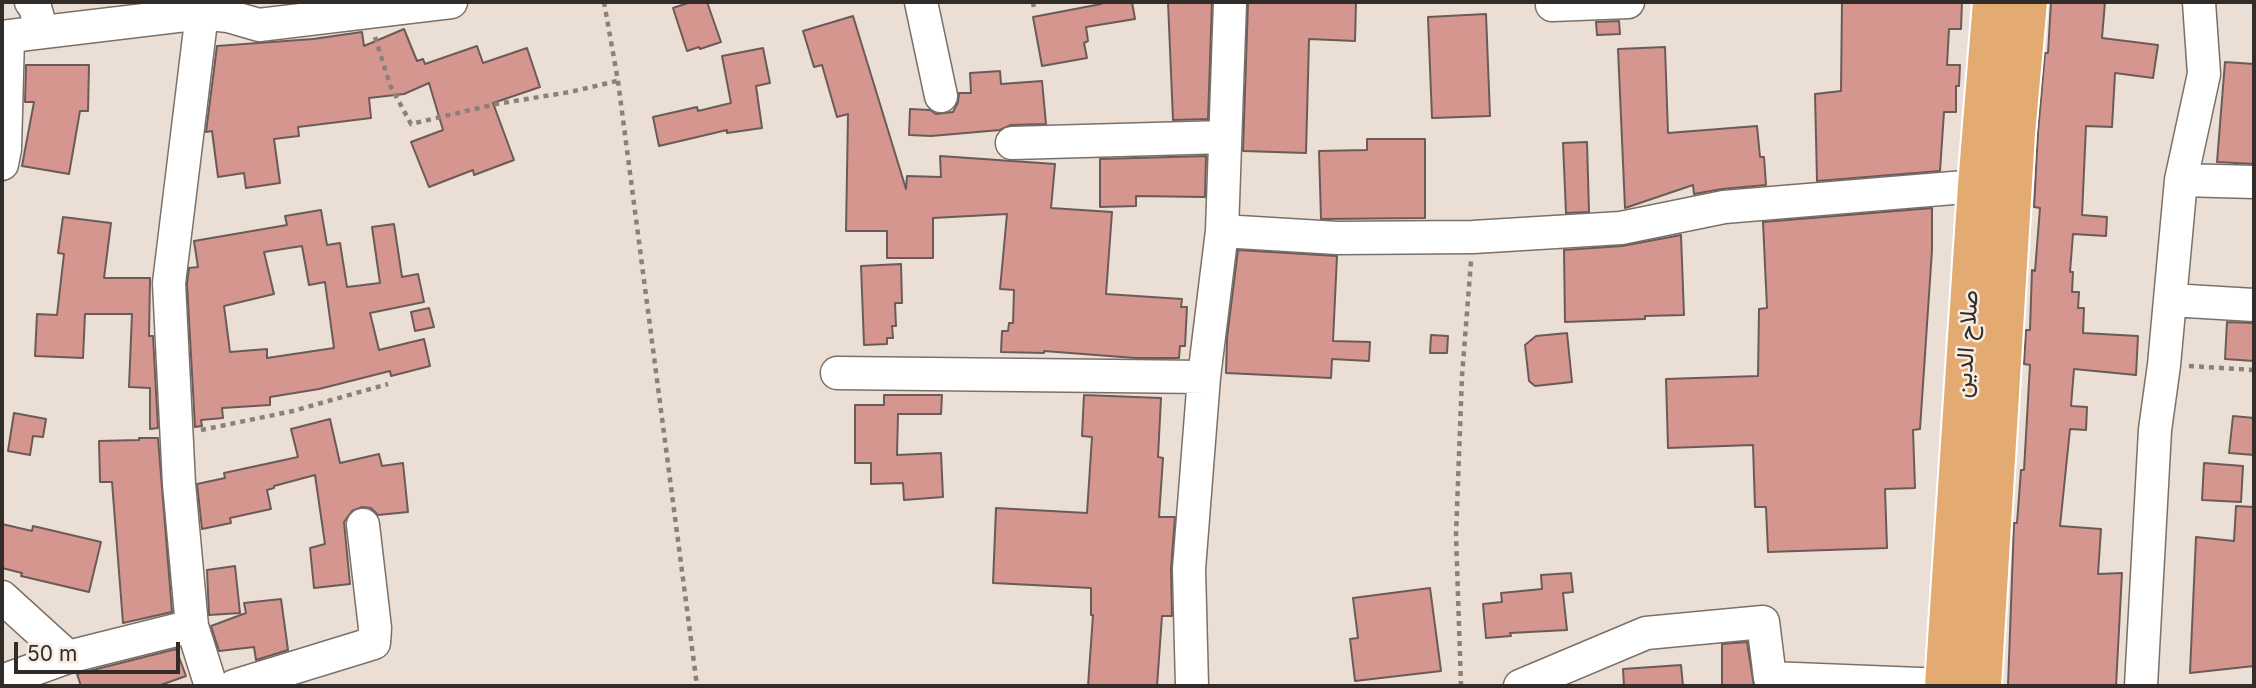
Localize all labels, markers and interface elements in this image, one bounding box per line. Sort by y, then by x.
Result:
street label: صلاح الدين [1949,289,1985,399]
scale bar [18,628,184,672]
text: 50 m [27,641,77,666]

